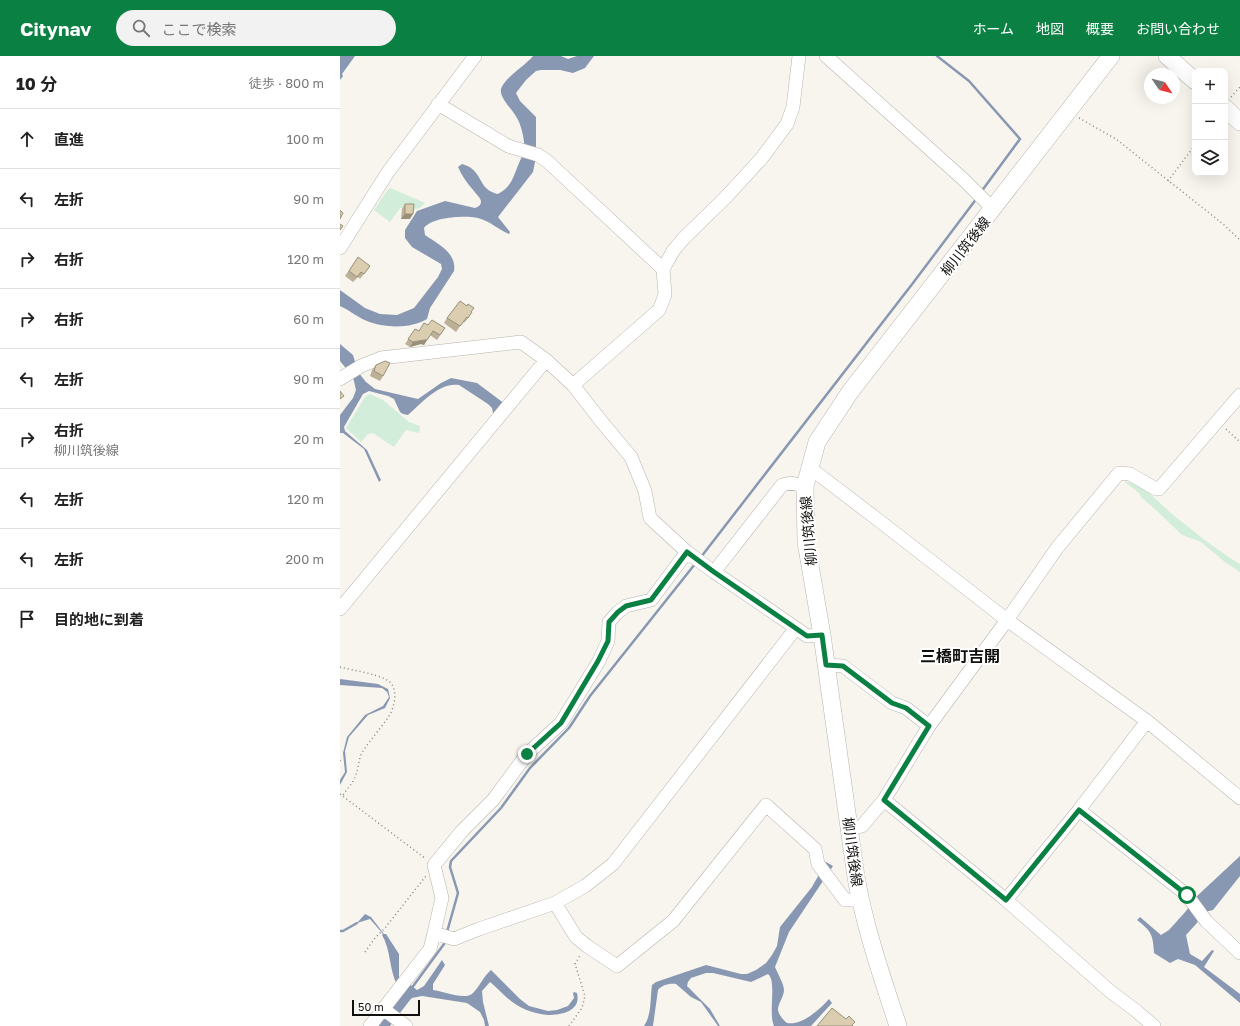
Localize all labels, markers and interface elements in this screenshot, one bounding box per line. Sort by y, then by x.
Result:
search box [116,10,396,46]
text: Citynav [20,17,92,40]
icon: search [130,17,152,39]
text: ここで検索 [162,20,237,38]
text: ホーム [972,20,1014,37]
text: 地図 [1036,20,1064,37]
text: 概要 [1086,20,1114,37]
text: お問い合わせ [1136,20,1220,37]
north arrow [1144,68,1180,104]
map controls [1192,68,1228,176]
button: + [1192,68,1228,104]
text: 10 分 [16,73,57,94]
text: 徒歩 · 800 m [249,75,324,91]
button: − [1192,104,1228,140]
icon: ahead [16,128,38,150]
text: 直進 [54,130,84,148]
text: 100 m [287,131,324,147]
button: layers [1192,140,1228,176]
icon: left [16,188,38,210]
text: 左折 [54,190,84,208]
text: 90 m [293,191,324,207]
street label: 柳川筑後線 [937,213,993,279]
icon: right [16,248,38,270]
text: 右折 [54,250,84,268]
text: 120 m [287,251,324,267]
icon: right [16,308,38,330]
text: 右折 [54,310,84,328]
text: 60 m [293,311,324,327]
icon: left [16,368,38,390]
text: 左折 [54,370,84,388]
text: 90 m [293,371,324,387]
text: 右折 [54,421,84,439]
icon: right [16,428,38,450]
text: 20 m [294,431,324,447]
text: 柳川筑後線 [54,442,119,458]
icon: left [16,488,38,510]
text: 左折 [54,490,84,508]
text: 120 m [287,491,324,507]
street label: 柳川筑後線 [796,495,820,567]
icon: left [16,548,38,570]
text: 左折 [54,550,84,568]
text: 200 m [286,551,324,567]
icon: arrive [16,608,38,630]
text: 目的地に到着 [54,610,144,628]
district label: 三橋町吉開 [920,646,1000,666]
route end [518,745,536,763]
street label: 柳川筑後線 [840,816,866,888]
route start [1178,886,1196,904]
scale bar [352,998,420,1017]
text: 50 m [358,1000,384,1013]

